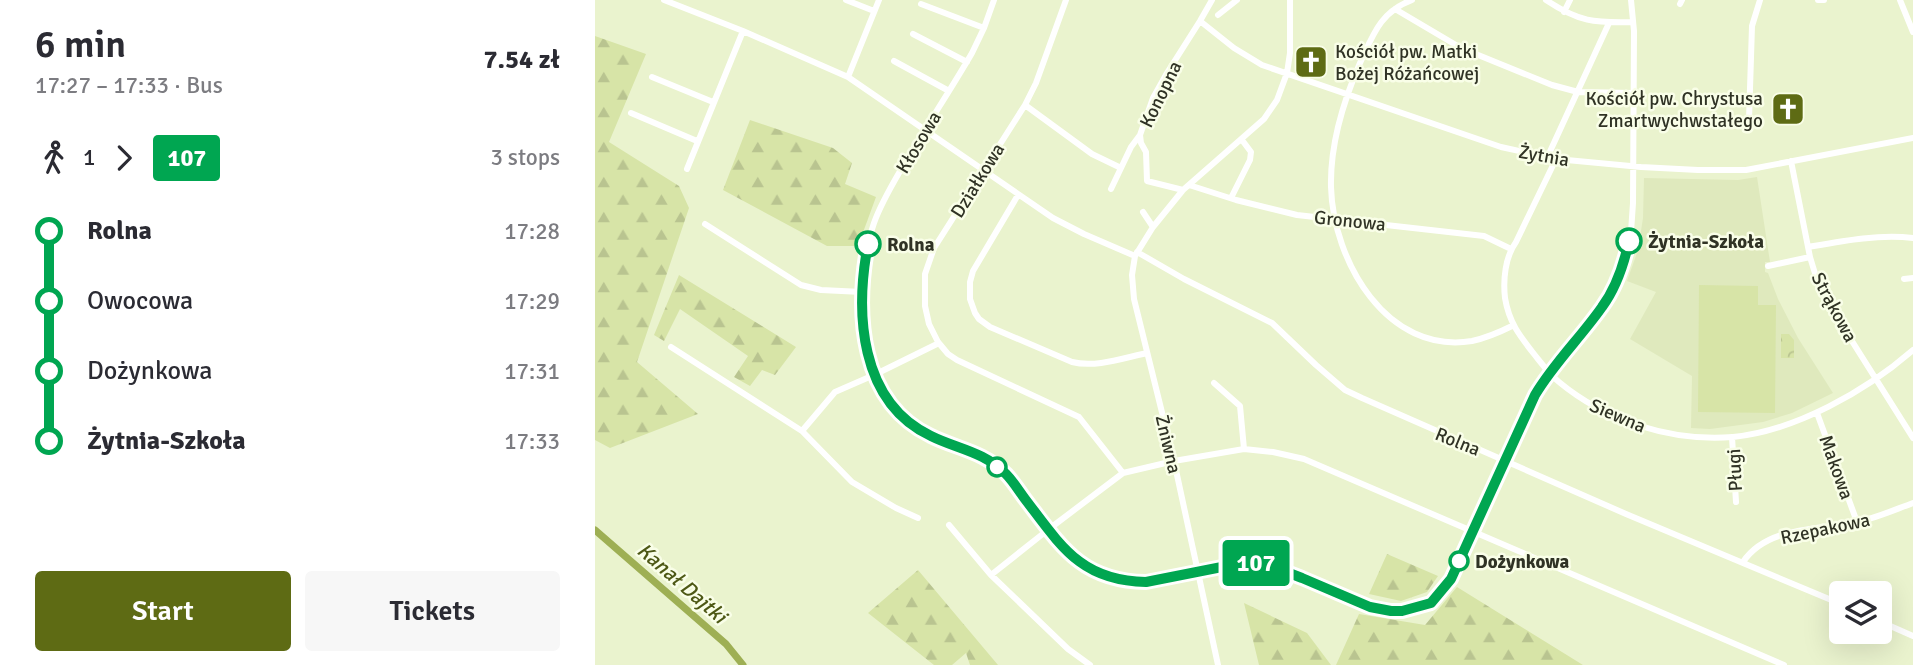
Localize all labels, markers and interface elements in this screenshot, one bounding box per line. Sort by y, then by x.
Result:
text: 6 min [35,21,126,68]
place label: Kościół pw. Matki Bożej Różańcowej [1335,40,1479,86]
church icon: Kościół pw. Matki Bożej Różańcowej [1292,43,1330,81]
text: 7.54 zł [484,44,560,76]
street label: Konopna [1135,57,1187,132]
text: 17:27 – 17:33 · Bus [35,71,223,100]
place label: Kościół pw. Chrystusa Zmartwychwstałego [1585,87,1763,133]
church icon: Kościół pw. Chrystusa Zmartwychwstałego [1769,90,1807,128]
street label: Kłosowa [891,107,947,178]
icon: walk [35,139,73,177]
icon: forward [105,139,143,177]
street label: Działkowa [945,139,1010,222]
street label: Żytnia [1517,140,1571,172]
text: 1 [83,143,95,172]
text: 107 [167,143,206,173]
text: 3 stops [490,143,560,172]
street label: Gronowa [1313,205,1387,237]
text: Rolna [87,215,152,247]
text: 17:28 [504,217,560,246]
marker: Żytnia-Szkoła [1616,228,1642,254]
place label: Żytnia-Szkoła [1648,230,1764,254]
marker: Rolna [855,231,881,257]
place label: Rolna [887,233,935,257]
street label: Strąkowa [1806,268,1863,347]
text: Owocowa [87,285,193,317]
text: 17:29 [504,287,560,316]
text: Dożynkowa [87,355,212,387]
text: 17:31 [504,357,560,386]
street label: Siewna [1586,393,1649,438]
street label: Żniwna [1150,412,1186,476]
street label: Rolna [1432,422,1484,462]
text: Żytnia-Szkoła [87,425,246,457]
text: 17:33 [504,427,560,456]
street label: Makowa [1813,432,1859,503]
street label: Pługi [1722,448,1748,492]
unlabelled marker [987,457,1007,477]
street label: Rzepakowa [1778,508,1872,550]
water label: Kanał Dajtki [632,537,734,630]
line badge: 107 [1216,540,1296,586]
text: 107 [1237,548,1275,578]
place label: Dożynkowa [1475,550,1570,574]
marker: Dożynkowa [1449,551,1469,571]
button: Start [35,571,291,651]
button: Tickets [305,571,560,651]
map controls [1829,581,1892,644]
button: layers [1829,581,1892,644]

